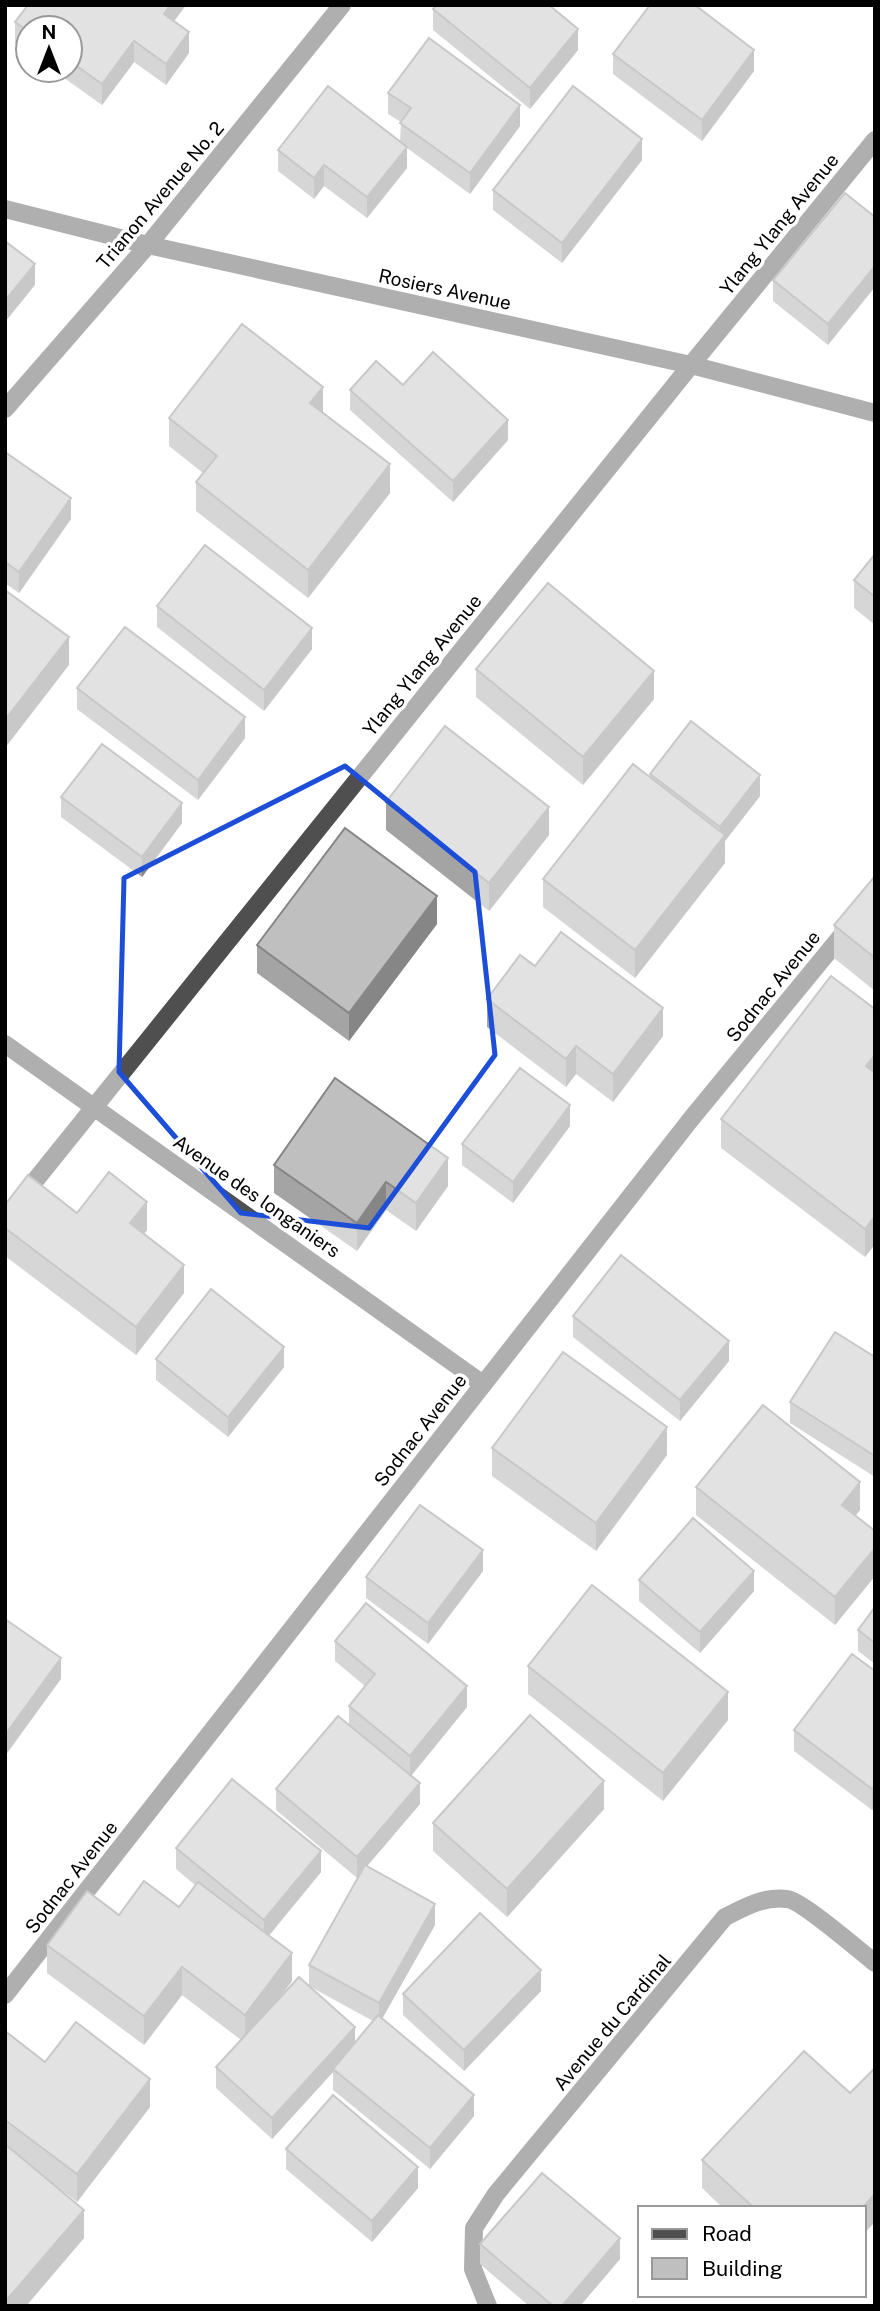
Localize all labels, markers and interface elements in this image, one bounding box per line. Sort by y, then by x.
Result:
north arrow [14,14,84,84]
text: N [42,21,56,43]
street label: Trianon Avenue No. 2 [92,117,228,273]
street label: Ylang Ylang Avenue [715,149,843,299]
street label: Rosiers Avenue [377,264,513,314]
street label: Ylang Ylang Avenue [358,590,486,740]
street label: Sodnac Avenue [722,926,824,1046]
street label: Avenue des longaniers [170,1130,344,1262]
street label: Sodnac Avenue [369,1369,471,1491]
street label: Sodnac Avenue [20,1816,122,1938]
street label: Avenue du Cardinal [549,1950,675,2094]
legend [638,2206,866,2297]
text: Road [702,2221,752,2246]
text: Building [702,2256,783,2281]

